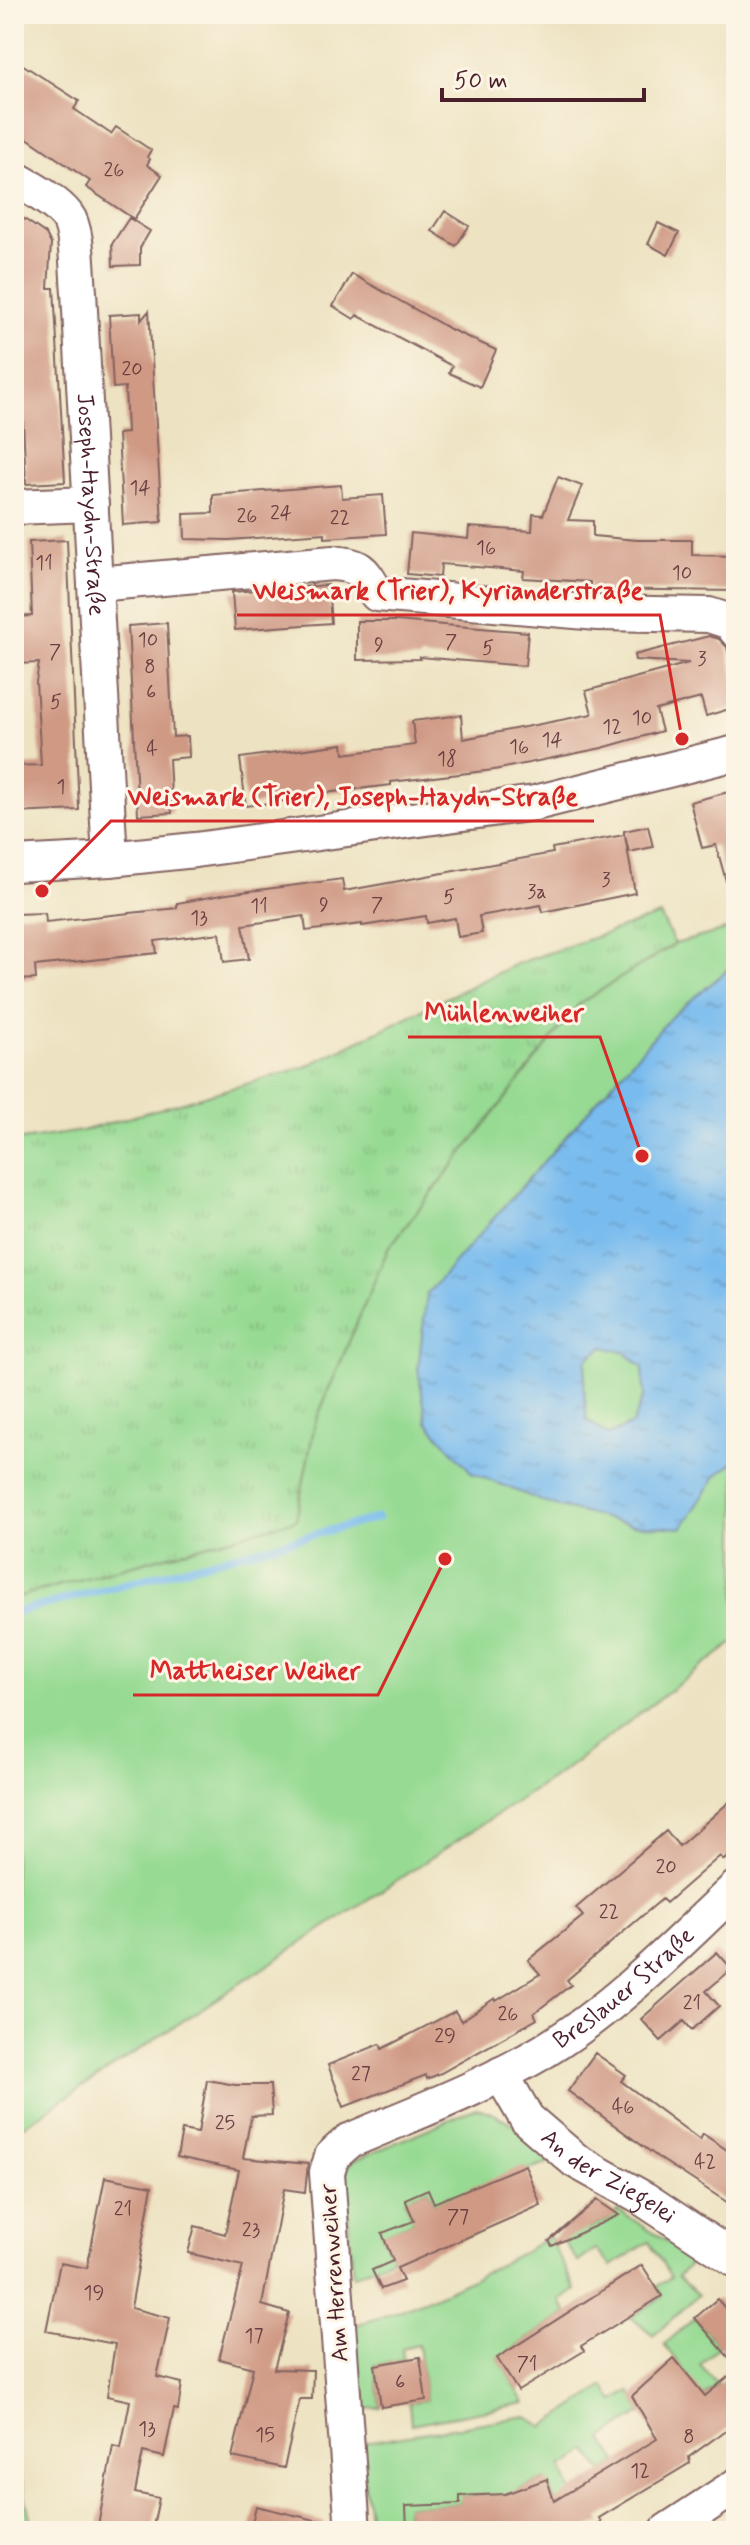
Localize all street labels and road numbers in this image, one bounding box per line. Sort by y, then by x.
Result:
street label: Joseph-Haydn-Straße [69,392,112,617]
street label: Breslauer Straße [547,1920,701,2056]
street label: An der Ziegelei [534,2122,682,2231]
street label: Am Herrenweiher [313,2183,357,2363]

